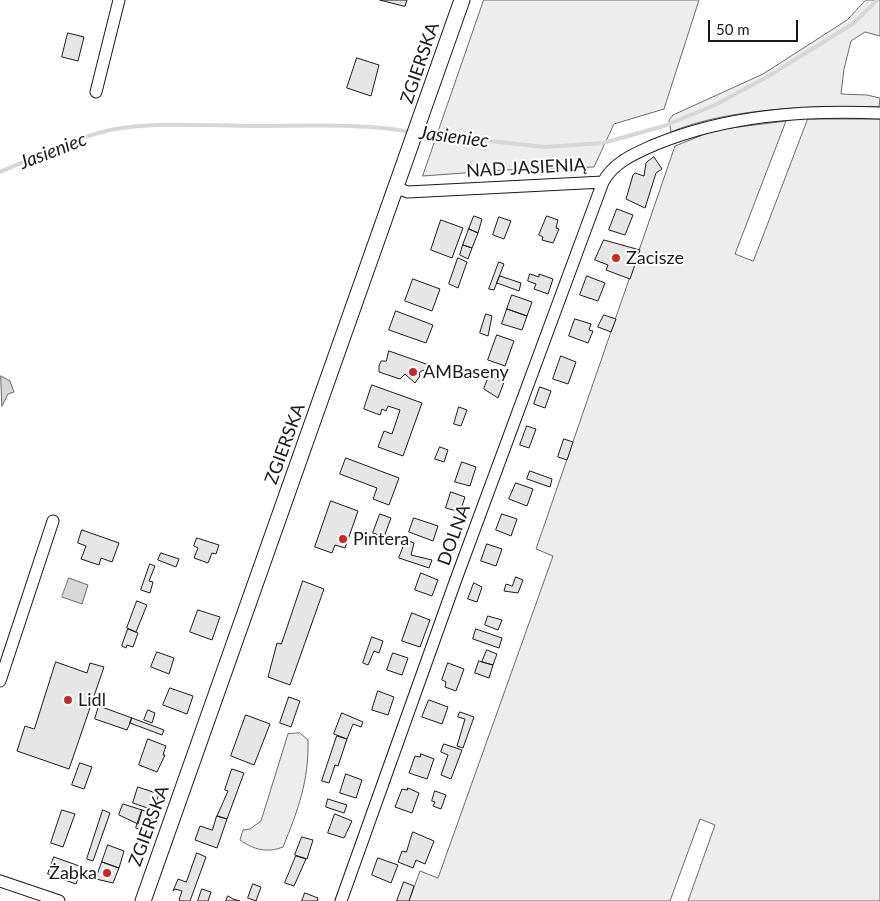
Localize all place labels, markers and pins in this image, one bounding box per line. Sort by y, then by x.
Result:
place label: Zacisze [626,247,684,269]
marker: Zacisze [610,252,622,264]
place label: AMBaseny [423,361,509,383]
marker: AMBaseny [407,366,419,378]
place label: Pintera [353,528,409,550]
marker: Pintera [337,533,349,545]
place label: Lidl [78,689,106,711]
marker: Lidl [62,694,74,706]
place label: Żabka [49,862,97,884]
marker: Żabka [101,867,113,879]

